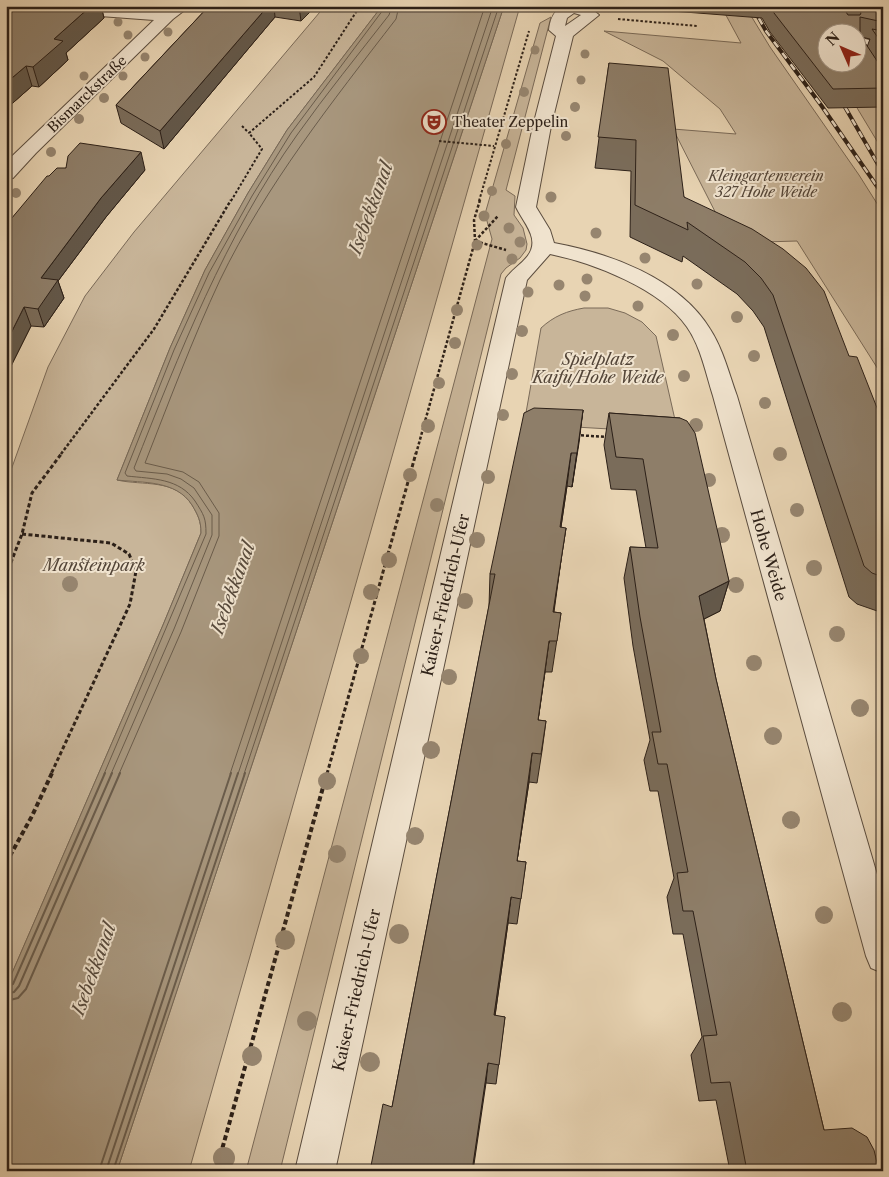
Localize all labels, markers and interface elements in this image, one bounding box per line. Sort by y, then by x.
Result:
north arrow [816,22,866,72]
text: N [822,28,843,49]
street label: Bismarckstraße [44,52,131,136]
theatre icon: Theater Zeppelin [421,109,447,135]
place label: Theater Zeppelin [452,113,568,131]
water label: Isebekkanal [343,157,399,259]
park label: Kleingartenverein 327 Hohe Weide [707,167,824,201]
park label: Spielplatz Kaifu/Hohe Weide [531,349,665,387]
street label: Hohe Weide [746,507,792,603]
street label: Kaiser-Friedrich-Ufer [417,511,474,678]
water label: Isebekkanal [205,537,261,639]
park label: Mansteinpark [41,555,145,575]
street label: Kaiser-Friedrich-Ufer [328,906,385,1073]
water label: Isebekkanal [66,918,122,1020]

